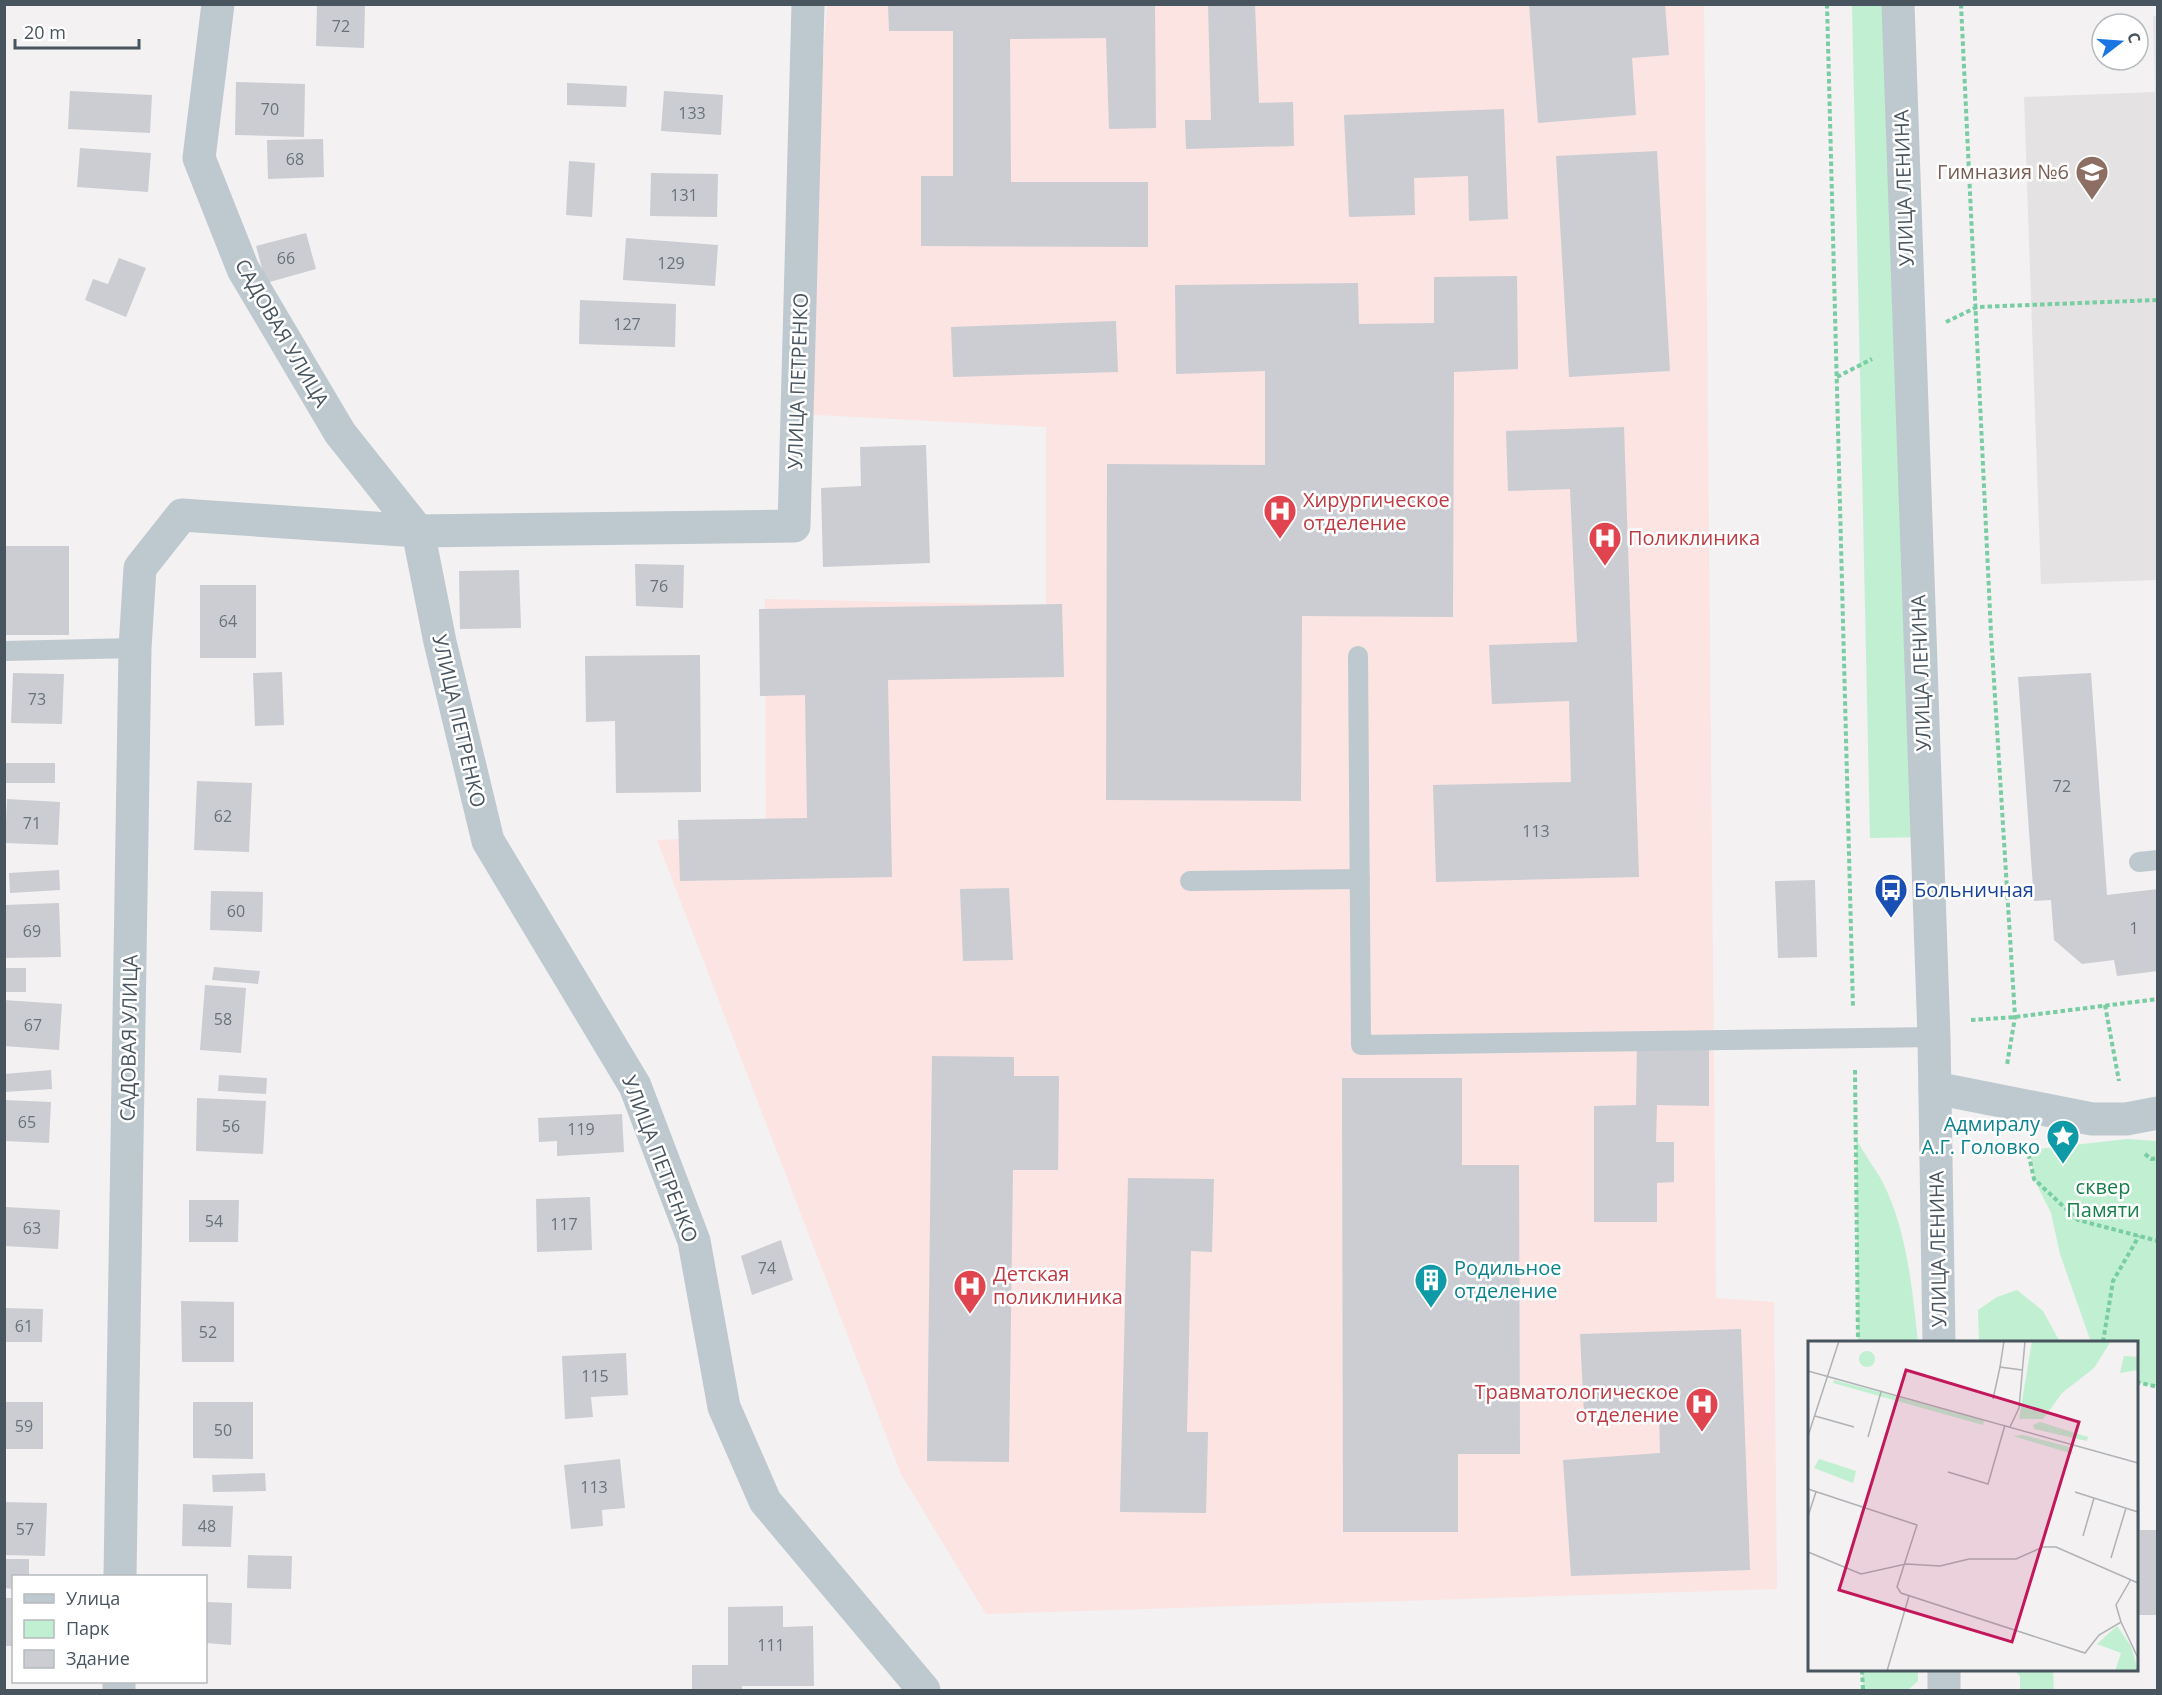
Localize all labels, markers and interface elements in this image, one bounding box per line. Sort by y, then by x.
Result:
scale bar [15,12,140,50]
north arrow [2090,12,2150,72]
house number: 72 [332,15,350,37]
text: 20 m [24,20,66,44]
text: С [2122,30,2146,46]
house number: 70 [261,98,279,120]
house number: 133 [678,102,706,124]
street label: УЛИЦА ЛЕНИНА [1887,109,1920,267]
house number: 68 [286,148,304,170]
school or university icon: Гимназия №6 [2074,154,2110,201]
place label: Гимназия №6 [1937,158,2069,185]
house number: 131 [670,184,698,206]
house number: 66 [277,247,295,269]
house number: 129 [657,252,685,274]
street label: САДОВАЯ УЛИЦА [229,254,336,412]
street label: УЛИЦА ПЕТРЕНКО [781,292,814,470]
house number: 127 [613,313,641,335]
place label: Хирургическое отделение [1303,486,1450,536]
hospital icon: Хирургическое отделение [1262,493,1298,540]
hospital icon: Поликлиника [1587,520,1623,567]
place label: Поликлиника [1628,524,1760,551]
house number: 76 [650,575,668,597]
street label: УЛИЦА ЛЕНИНА [1904,594,1937,752]
house number: 64 [219,610,237,632]
street label: УЛИЦА ПЕТРЕНКО [426,632,492,810]
house number: 73 [28,688,46,710]
house number: 72 [2053,775,2071,797]
house number: 62 [214,805,232,827]
house number: 71 [23,812,41,834]
house number: 113 [1522,820,1550,842]
bus stop icon: Больничная [1873,872,1909,919]
place label: Больничная [1914,876,2034,903]
house number: 60 [227,900,245,922]
house number: 1 [2129,917,2139,939]
house number: 69 [23,920,41,942]
street label: САДОВАЯ УЛИЦА [114,954,143,1122]
house number: 58 [214,1008,232,1030]
house number: 67 [24,1014,42,1036]
street label: УЛИЦА ПЕТРЕНКО [616,1072,705,1246]
place label: Адмиралу А.Г. Головко [1921,1110,2041,1160]
house number: 65 [18,1111,36,1133]
house number: 56 [222,1115,240,1137]
house number: 119 [567,1118,595,1140]
place icon: Адмиралу А.Г. Головко [2045,1118,2081,1165]
street label: УЛИЦА ЛЕНИНА [1923,1170,1952,1328]
park label: сквер Памяти [2066,1173,2140,1223]
house number: 54 [205,1210,223,1232]
house number: 117 [550,1213,578,1235]
house number: 63 [23,1217,41,1239]
place label: Родильное отделение [1454,1254,1561,1304]
house number: 74 [758,1257,776,1279]
place label: Детская поликлиника [993,1260,1123,1310]
building icon: Родильное отделение [1413,1262,1449,1309]
hospital icon: Детская поликлиника [952,1268,988,1315]
house number: 61 [15,1315,33,1337]
house number: 52 [199,1321,217,1343]
inset map [1808,1341,2138,1671]
house number: 115 [581,1365,609,1387]
place label: Травматологическое отделение [1475,1378,1679,1428]
hospital icon: Травматологическое отделение [1684,1386,1720,1433]
house number: 59 [15,1415,33,1437]
house number: 50 [214,1419,232,1441]
house number: 113 [580,1476,608,1498]
house number: 48 [198,1515,216,1537]
house number: 57 [16,1518,34,1540]
legend [12,1575,207,1683]
text: Улица [66,1586,120,1610]
text: Парк [66,1616,110,1640]
house number: 111 [757,1634,785,1656]
text: Здание [66,1646,130,1670]

